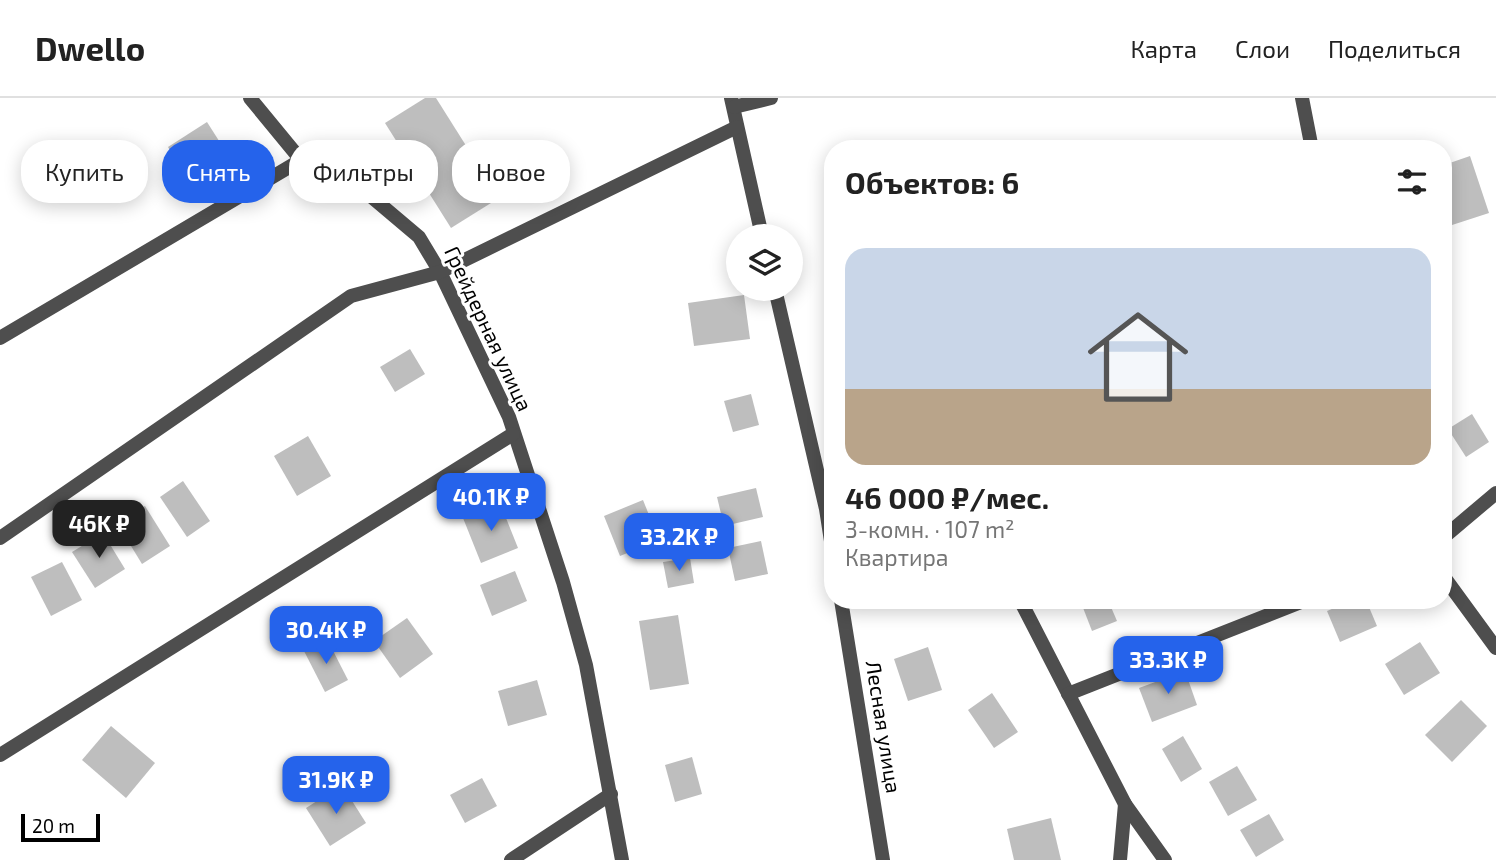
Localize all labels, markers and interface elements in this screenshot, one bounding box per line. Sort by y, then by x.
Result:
text: Dwello [35,28,145,68]
text: Карта [1130,34,1197,63]
text: Слои [1235,34,1290,63]
text: Поделиться [1328,34,1461,63]
chip: Купить [21,140,148,203]
chip: Снять [162,140,275,203]
chip: Фильтры [289,140,438,203]
chip: Новое [452,140,570,203]
icon: filters [1393,163,1431,201]
text: Объектов: 6 [845,164,1019,200]
map controls [726,224,803,301]
button: layers [726,224,803,301]
street label: Грейдерная улица [439,242,539,415]
icon: home [1075,294,1201,420]
pin: 40.1K ₽ [426,474,556,533]
text: 46 000 ₽/мес. [845,479,1049,515]
text: 40.1K ₽ [453,482,529,510]
pin: 46K ₽ [50,500,148,560]
text: 46K ₽ [68,509,130,537]
pin: 33.2K ₽ [614,514,744,573]
text: 3-комн. · 107 m² [845,515,1015,543]
text: 33.2K ₽ [640,522,718,550]
text: Квартира [845,543,949,571]
pin: 30.4K ₽ [261,606,391,666]
text: 30.4K ₽ [286,615,366,643]
pin: 33.3K ₽ [1103,636,1233,696]
text: 33.3K ₽ [1129,645,1207,673]
street label: Лесная улица [861,659,907,795]
pin: 31.9K ₽ [271,756,401,816]
text: 31.9K ₽ [298,765,374,793]
scale bar [21,811,100,843]
text: 20 m [32,814,75,837]

